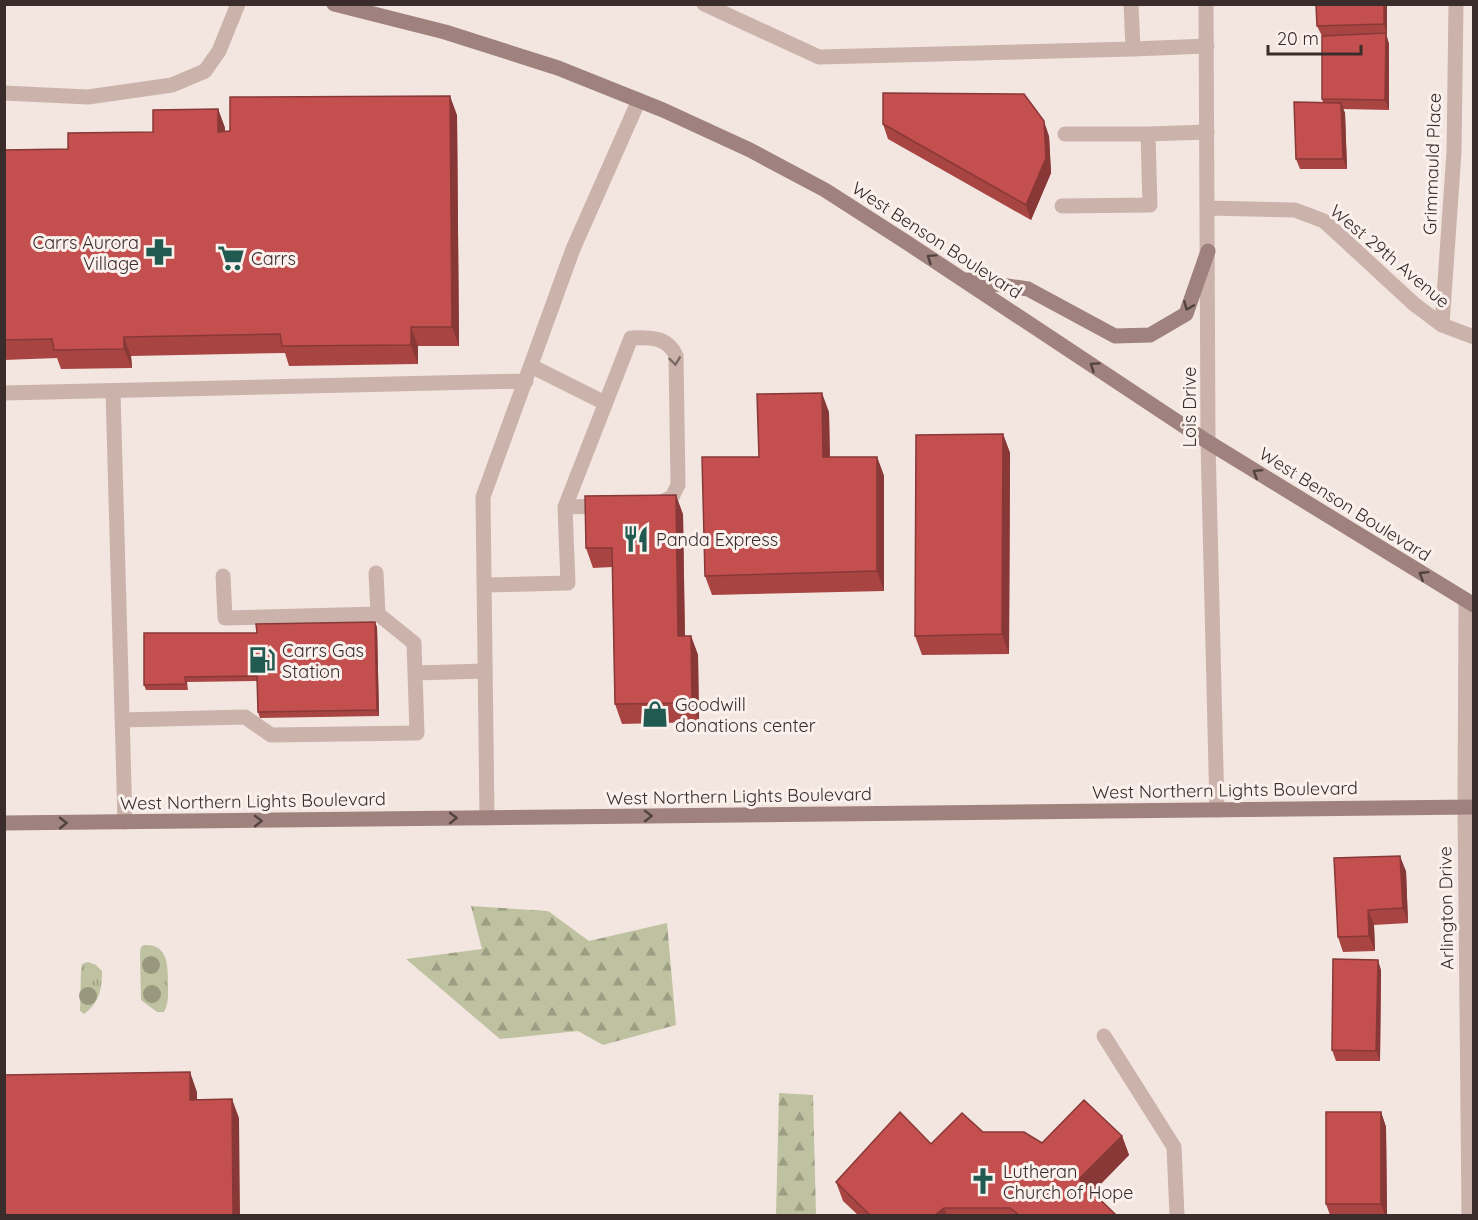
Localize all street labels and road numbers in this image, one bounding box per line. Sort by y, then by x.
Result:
street label: Grimmauld Place [1418,93,1446,235]
street label: West Benson Boulevard [848,176,1026,304]
street label: West 29th Avenue [1325,199,1455,313]
street label: Lois Drive [1178,367,1201,447]
street label: West Benson Boulevard [1255,442,1435,566]
street label: West Northern Lights Boulevard [1092,776,1358,804]
street label: West Northern Lights Boulevard [606,782,872,810]
street label: West Northern Lights Boulevard [120,787,386,815]
street label: Arlington Drive [1433,846,1459,970]

